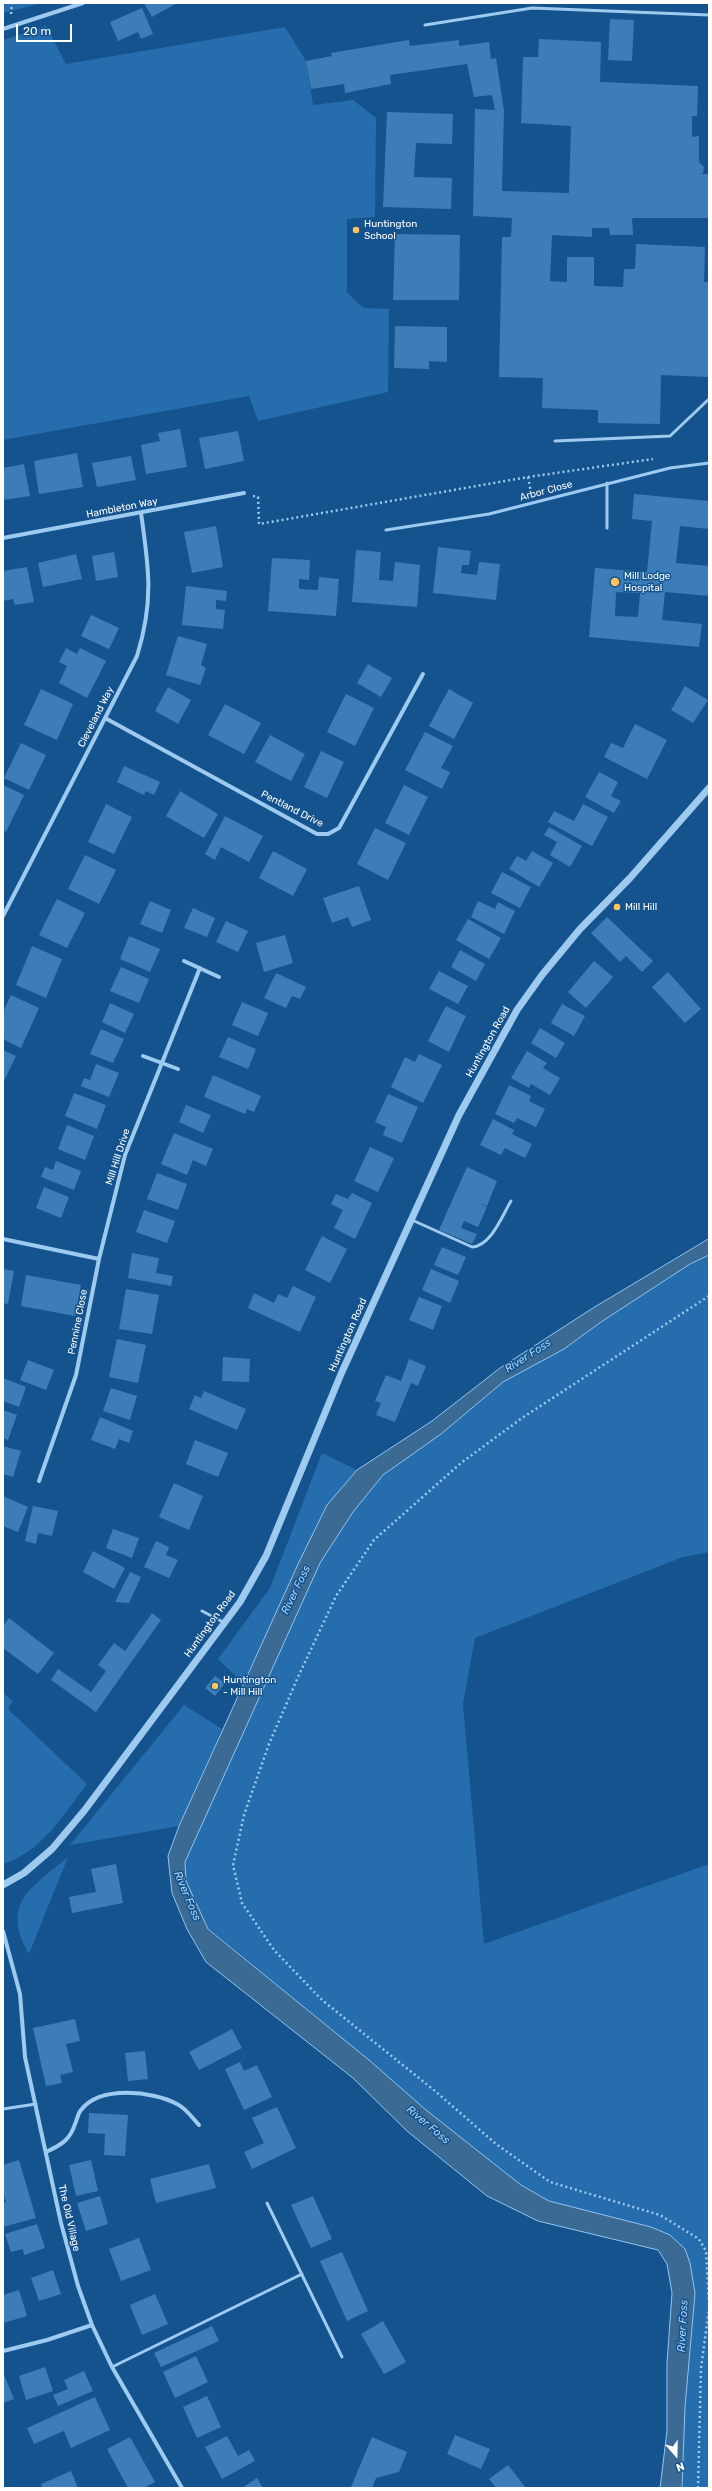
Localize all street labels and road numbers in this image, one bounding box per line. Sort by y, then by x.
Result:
street label: Arbor Close [518,478,574,504]
street label: Hambleton Way [85,495,159,521]
street label: Cleveland Way [76,685,116,749]
street label: Pentland Drive [259,788,325,830]
street label: Huntington Road [464,1004,512,1080]
street label: Mill Hill Drive [103,1127,133,1187]
street label: Pennine Close [66,1288,90,1356]
street label: Huntington Road [326,1296,370,1374]
street label: Huntington Road [182,1588,238,1660]
street label: The Old Village [55,2183,83,2253]

